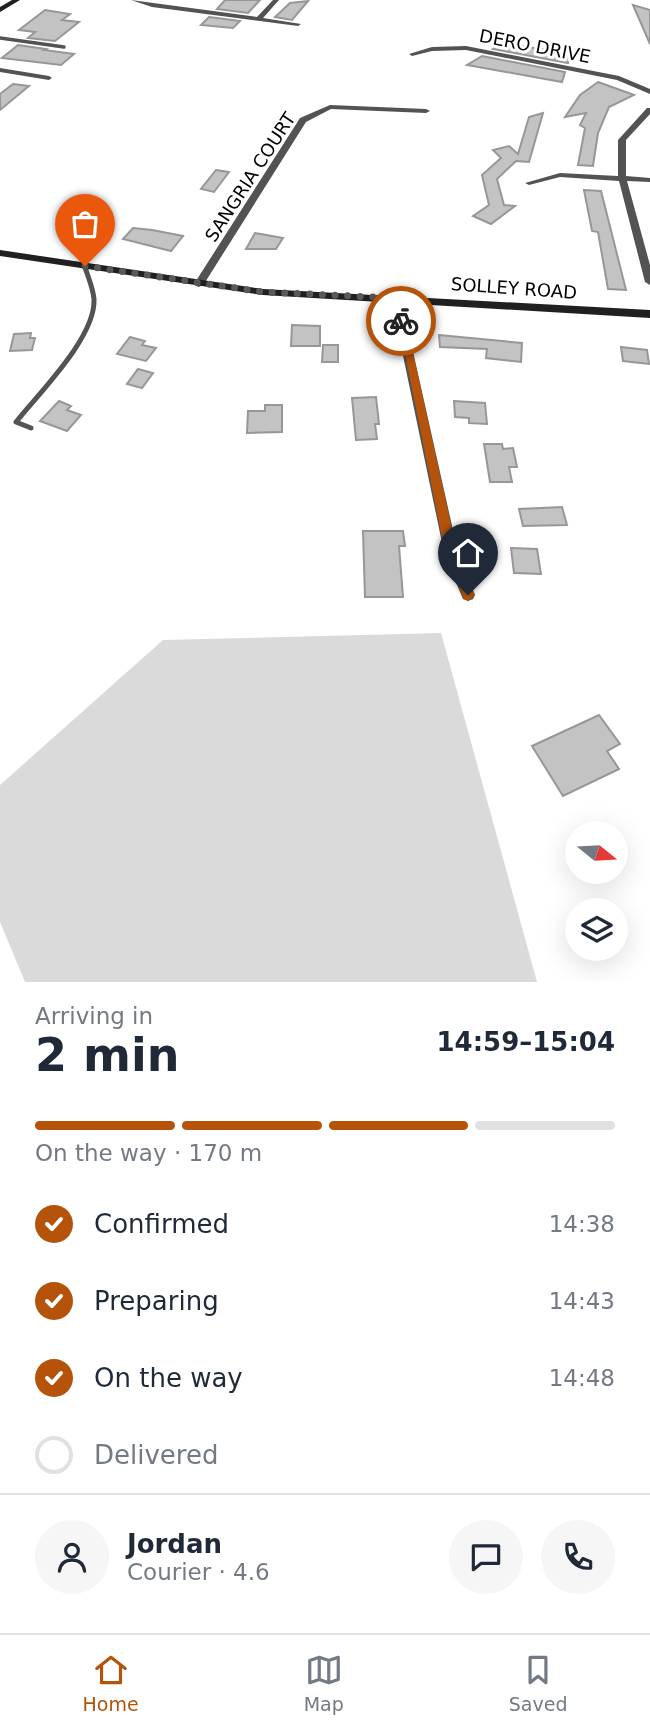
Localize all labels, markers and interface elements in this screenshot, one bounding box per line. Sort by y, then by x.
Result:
street label: DERO DRIVE [478,25,592,67]
street label: SANGRIA COURT [200,108,300,245]
pin [55,194,115,266]
icon: bag [66,205,104,243]
street label: SOLLEY ROAD [450,273,578,303]
courier [366,286,436,356]
icon: bike [382,302,420,340]
pin [438,523,498,595]
icon: home [449,534,487,572]
north arrow [565,821,628,884]
map controls [565,821,628,961]
button: layers [565,898,628,961]
text: Arriving in [35,1003,153,1029]
text: 14:59–15:04 [436,1027,615,1057]
text: 2 min [35,1028,179,1082]
text: On the way · 170 m [35,1140,262,1166]
icon: check [35,1205,73,1243]
text: Confirmed [94,1209,229,1239]
text: 14:38 [549,1211,615,1237]
icon: check [35,1282,73,1320]
text: Preparing [94,1286,219,1316]
text: 14:43 [549,1288,615,1314]
icon: check [35,1359,73,1397]
text: On the way [94,1363,243,1393]
text: 14:48 [549,1365,615,1391]
text: Delivered [94,1440,218,1470]
button: person [35,1520,109,1594]
button: chat [449,1520,523,1594]
button: phone [541,1520,615,1594]
text: Jordan [127,1529,222,1559]
text: Courier · 4.6 [127,1559,270,1585]
tab: Home [83,1651,139,1715]
tab: Map [304,1651,344,1715]
tab: Saved [509,1651,567,1715]

